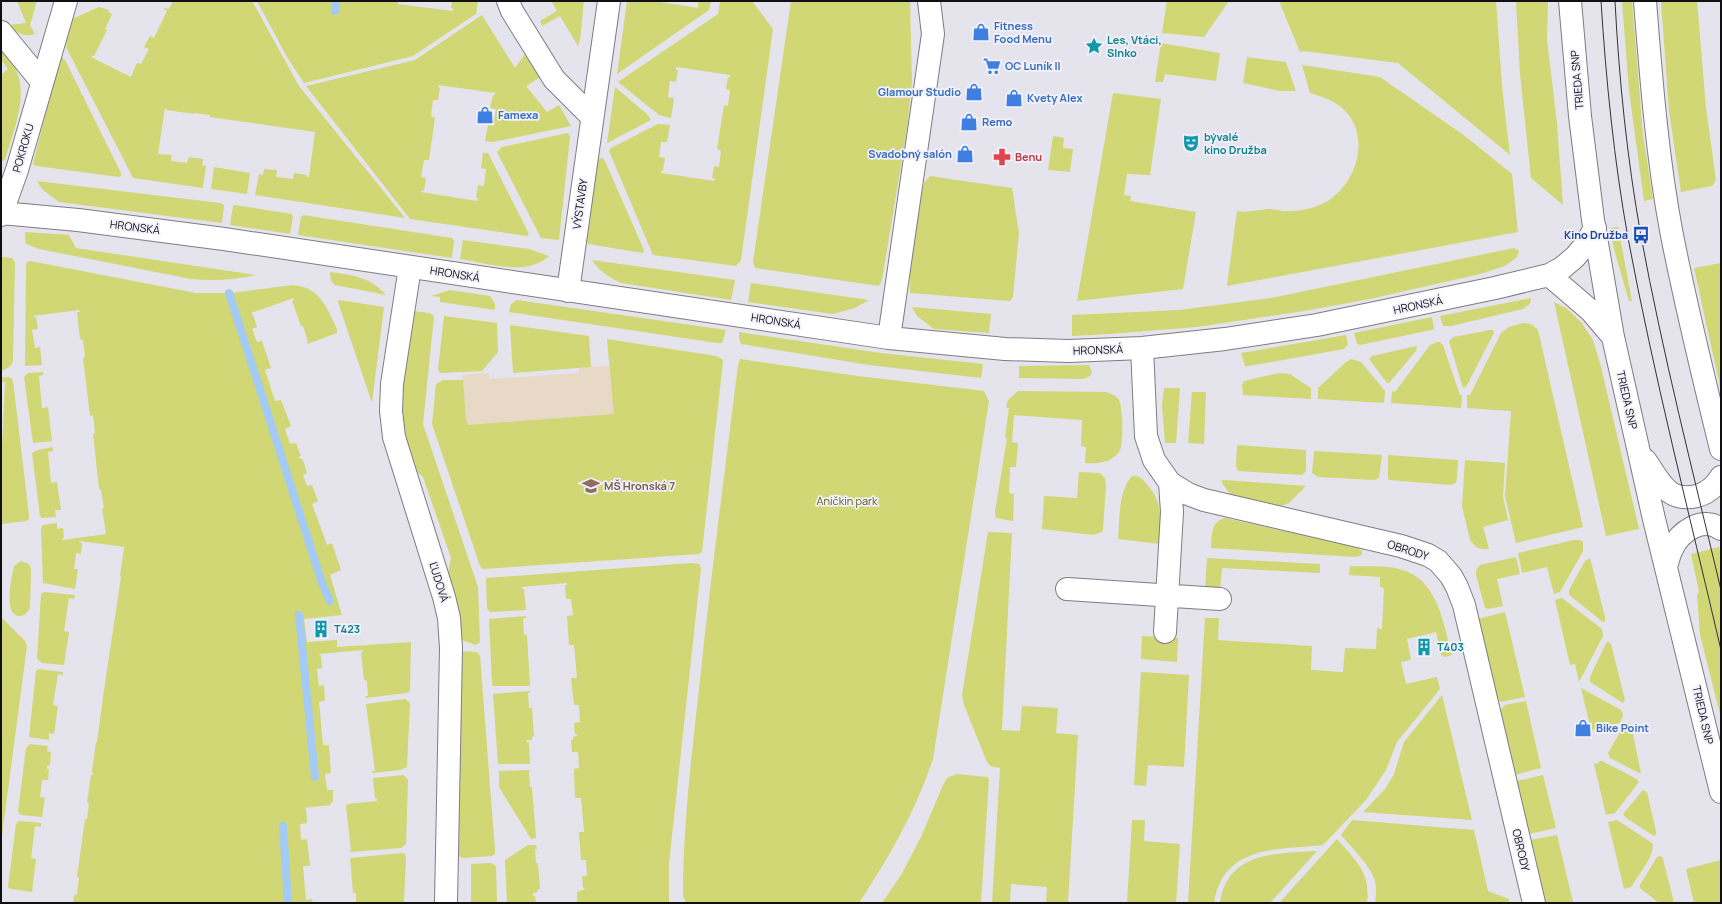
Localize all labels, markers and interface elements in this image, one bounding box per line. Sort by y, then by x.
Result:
place label: Fitness Food Menu [994,18,1052,46]
shop icon: Fitness Food Menu [971,22,991,42]
place label: Les, Vtáci, Slnko [1107,32,1162,60]
place icon: Les, Vtáci, Slnko [1084,36,1104,56]
street label: TRIEDA SNP [1566,49,1587,110]
supermarket icon: OC Luník II [982,56,1002,76]
place label: OC Luník II [1005,58,1061,73]
shop icon: Glamour Studio [964,82,984,102]
place label: Glamour Studio [878,84,961,99]
shop icon: Kvety Alex [1004,88,1024,108]
place label: Kvety Alex [1027,90,1083,105]
shop icon: Famexa [475,105,495,125]
place label: Famexa [498,107,538,122]
shop icon: Remo [959,112,979,132]
place label: Remo [982,114,1013,129]
street label: POKROKU [8,122,37,174]
place label: bývalé kino Družba [1204,129,1267,157]
theatre icon: bývalé kino Družba [1181,133,1201,153]
shop icon: Svadobný salón [955,144,975,164]
place label: Svadobný salón [868,146,952,161]
pharmacy icon: Benu [992,147,1012,167]
place label: Benu [1015,149,1042,164]
street label: VÝSTAVBY [569,177,591,230]
street label: HRONSKÁ [109,216,161,237]
bus stop icon: Kino Družba [1631,225,1651,245]
place label: Kino Družba [1564,227,1628,242]
street label: HRONSKÁ [429,262,481,285]
street label: HRONSKÁ [1392,292,1444,317]
street label: HRONSKÁ [750,309,802,332]
street label: HRONSKÁ [1073,341,1123,358]
street label: TRIEDA SNP [1613,369,1642,431]
school or university icon: MŠ Hronská 7 [581,476,601,496]
place label: MŠ Hronská 7 [604,478,675,493]
park label: Aničkin park [817,493,878,508]
street label: OBRODY [1385,536,1432,564]
street label: ĽUDOVÁ [426,560,453,604]
building icon: T423 [311,619,331,639]
place label: T423 [334,621,360,636]
building icon: T403 [1414,637,1434,657]
place label: T403 [1437,639,1464,654]
street label: TRIEDA SNP [1689,684,1718,746]
shop icon: Bike Point [1573,718,1593,738]
place label: Bike Point [1596,720,1649,735]
street label: OBRODY [1509,827,1534,873]

